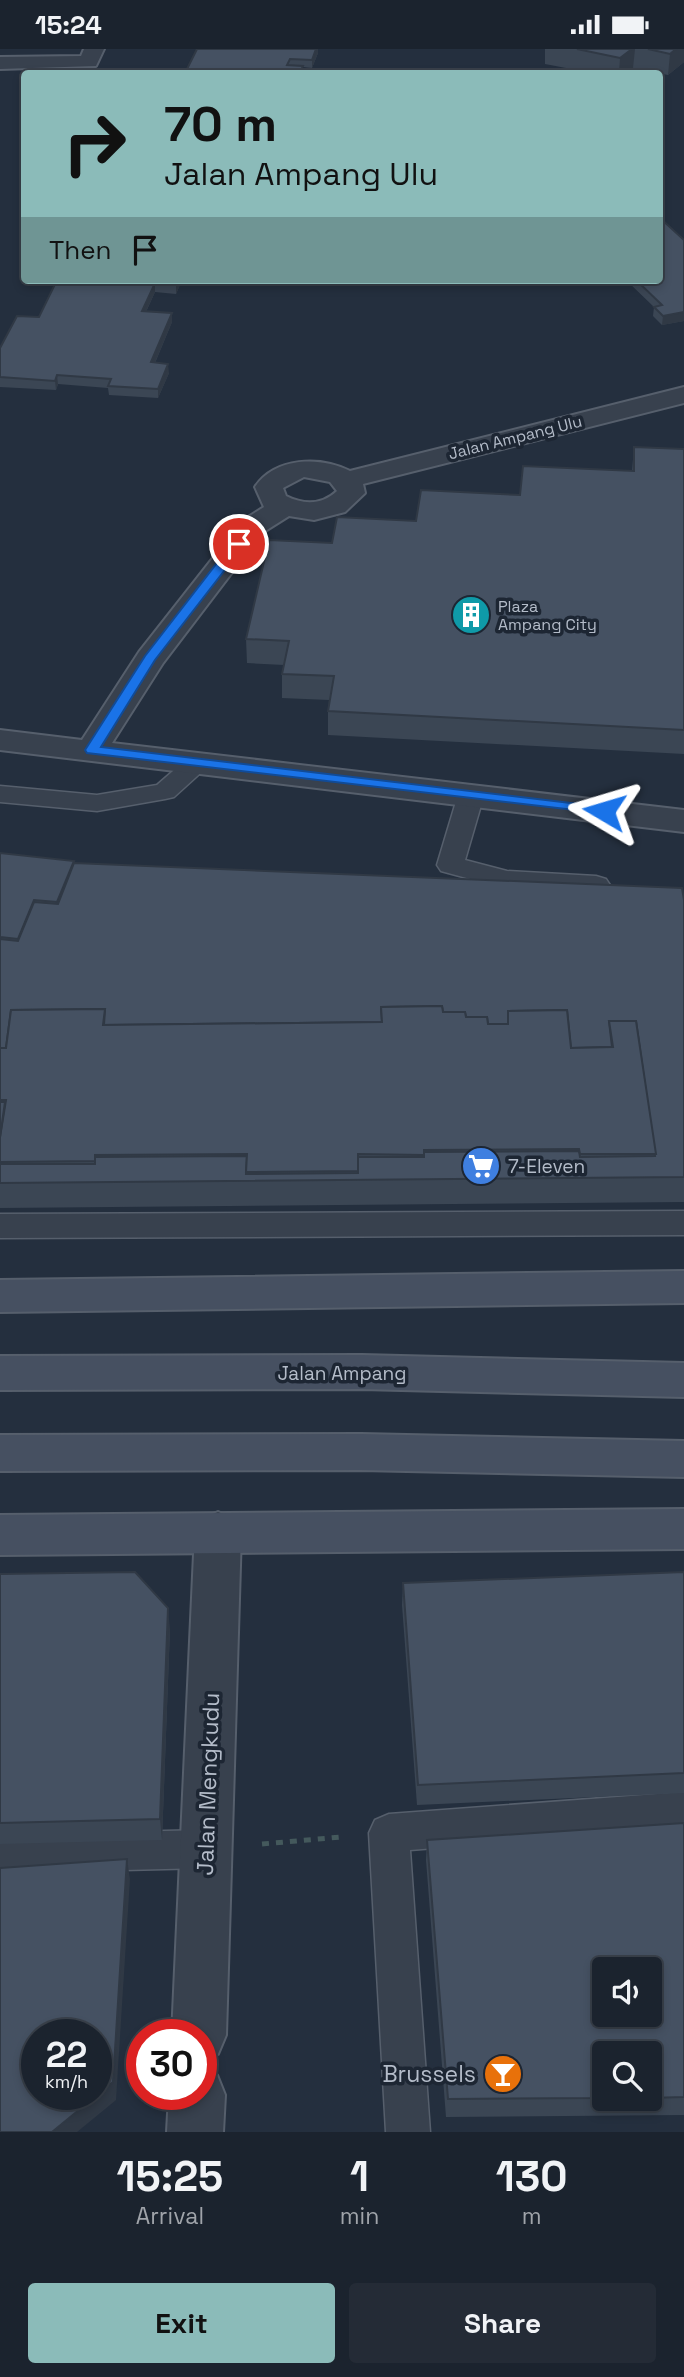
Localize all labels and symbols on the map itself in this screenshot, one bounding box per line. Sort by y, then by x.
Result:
street label: Jalan Ampang Ulu [446,411,584,464]
pin [209,514,269,574]
building icon: Plaza Ampang City [450,594,492,636]
place label: Plaza Ampang City [498,596,597,635]
position arrow [567,774,641,848]
supermarket icon: 7-Eleven [460,1145,502,1187]
place label: 7-Eleven [508,1154,585,1179]
street label: Jalan Ampang [278,1361,406,1386]
street label: Jalan Mengkudu [190,1692,226,1876]
speed limit sign: 30 [126,2019,217,2110]
bar icon: Brussels [482,2053,524,2095]
place label: Brussels [382,2059,476,2089]

